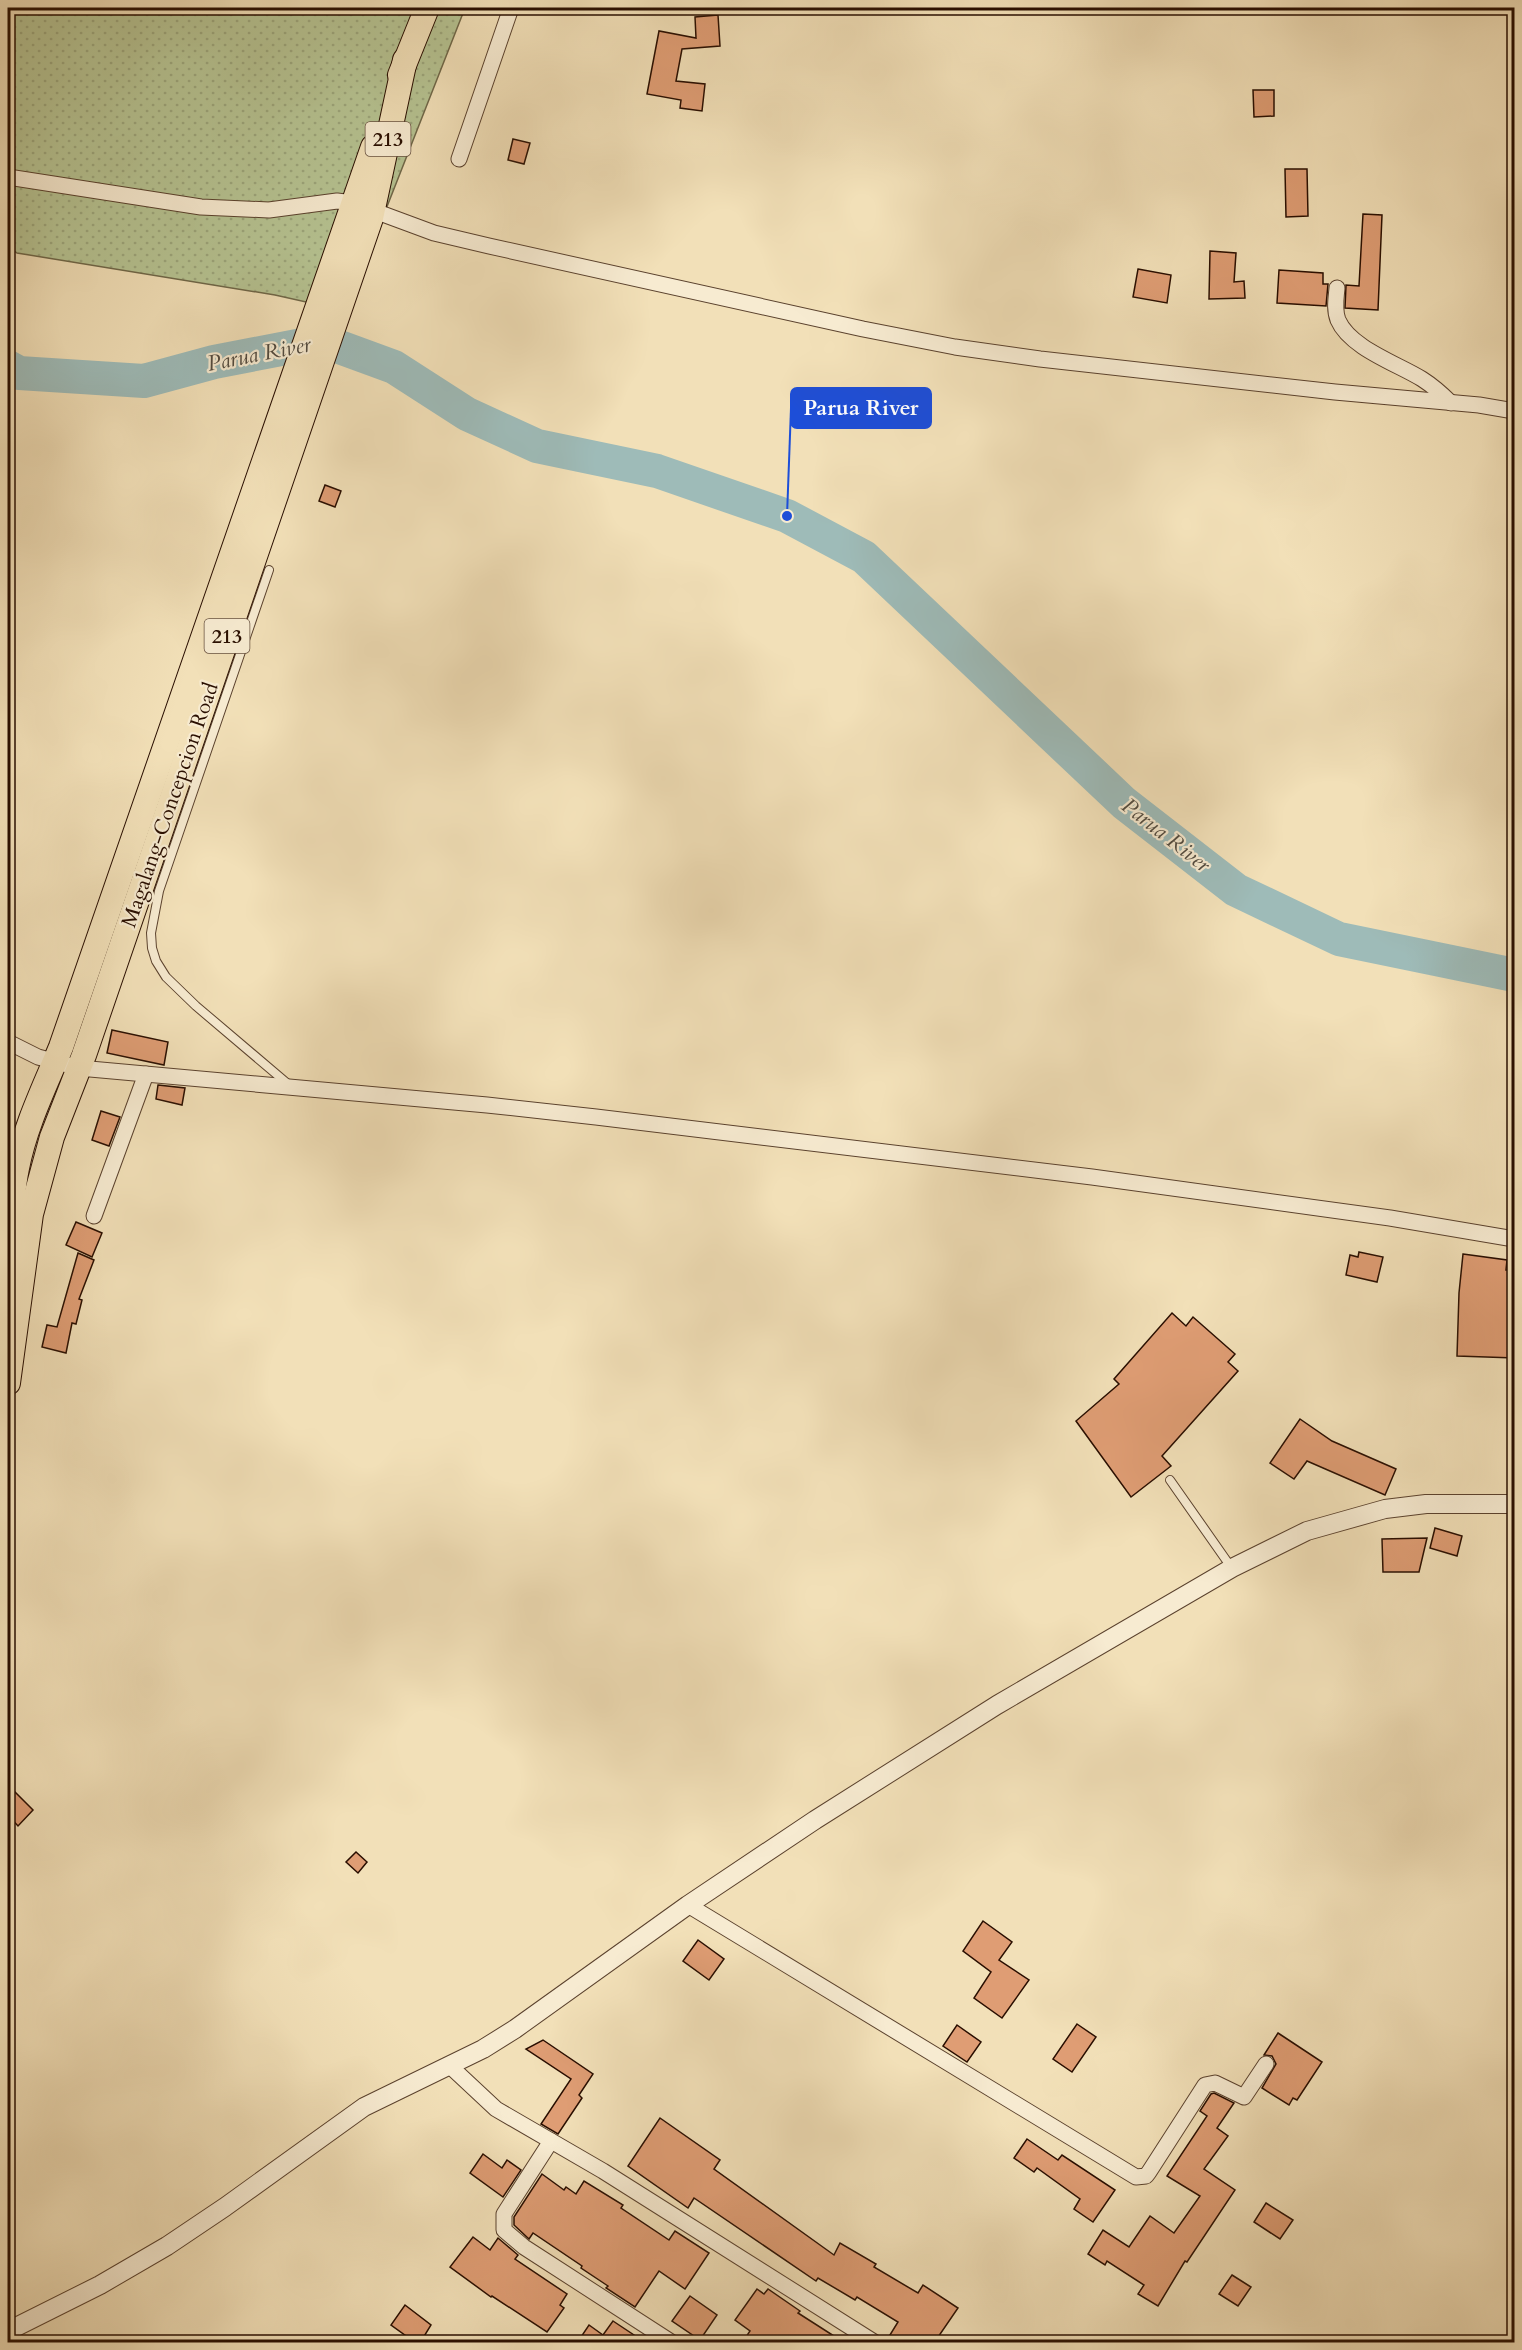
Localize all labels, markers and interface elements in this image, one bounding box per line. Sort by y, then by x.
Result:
road number: 213 [366,122,410,156]
water label: Parua River [205,329,314,379]
callout: Parua River [791,388,931,428]
text: Parua River [803,393,919,423]
road number: 213 [204,619,250,653]
street label: Magalang-Concepcion Road [114,679,226,931]
water label: Parua River [1115,791,1217,880]

